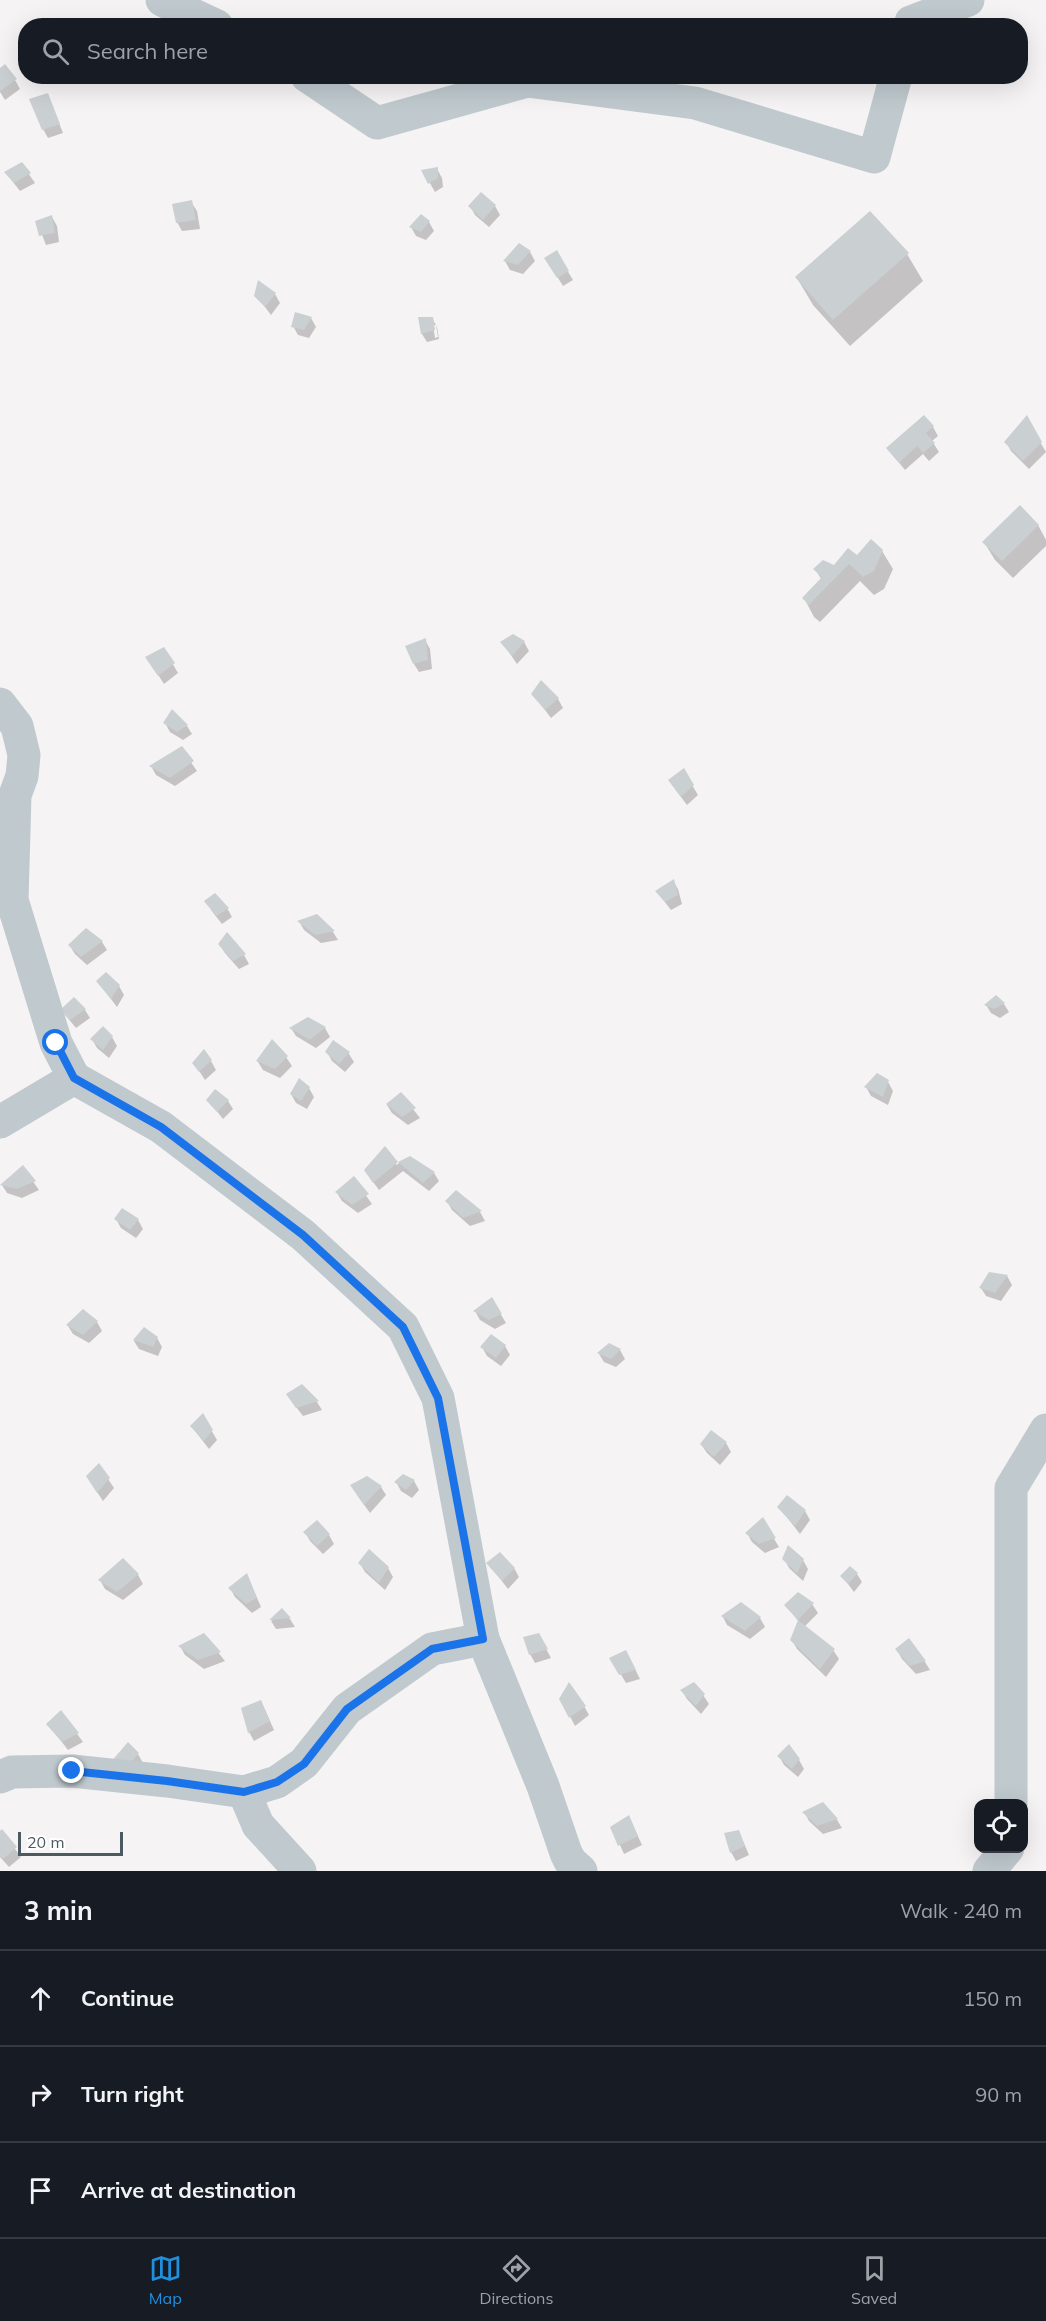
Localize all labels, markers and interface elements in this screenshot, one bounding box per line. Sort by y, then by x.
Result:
search box [18,18,1028,84]
icon: search [39,35,72,68]
text: Search here [87,37,208,65]
route start [42,1029,68,1055]
route end [58,1757,84,1783]
map controls [974,1799,1028,1853]
button: locate [974,1799,1028,1853]
scale bar [18,1829,123,1856]
text: 20 m [27,1832,64,1852]
text: 3 min [24,1894,93,1927]
text: Walk · 240 m [900,1898,1022,1923]
icon: ahead [24,1982,57,2015]
text: Continue [81,1984,174,2012]
text: 150 m [963,1986,1022,2011]
icon: right [24,2078,57,2111]
text: Turn right [81,2080,184,2108]
text: 90 m [975,2082,1022,2107]
icon: arrive [24,2174,57,2207]
text: Arrive at destination [81,2176,296,2204]
tab: Map [149,2252,182,2308]
tab: Directions [479,2252,553,2308]
tab: Saved [851,2252,897,2308]

